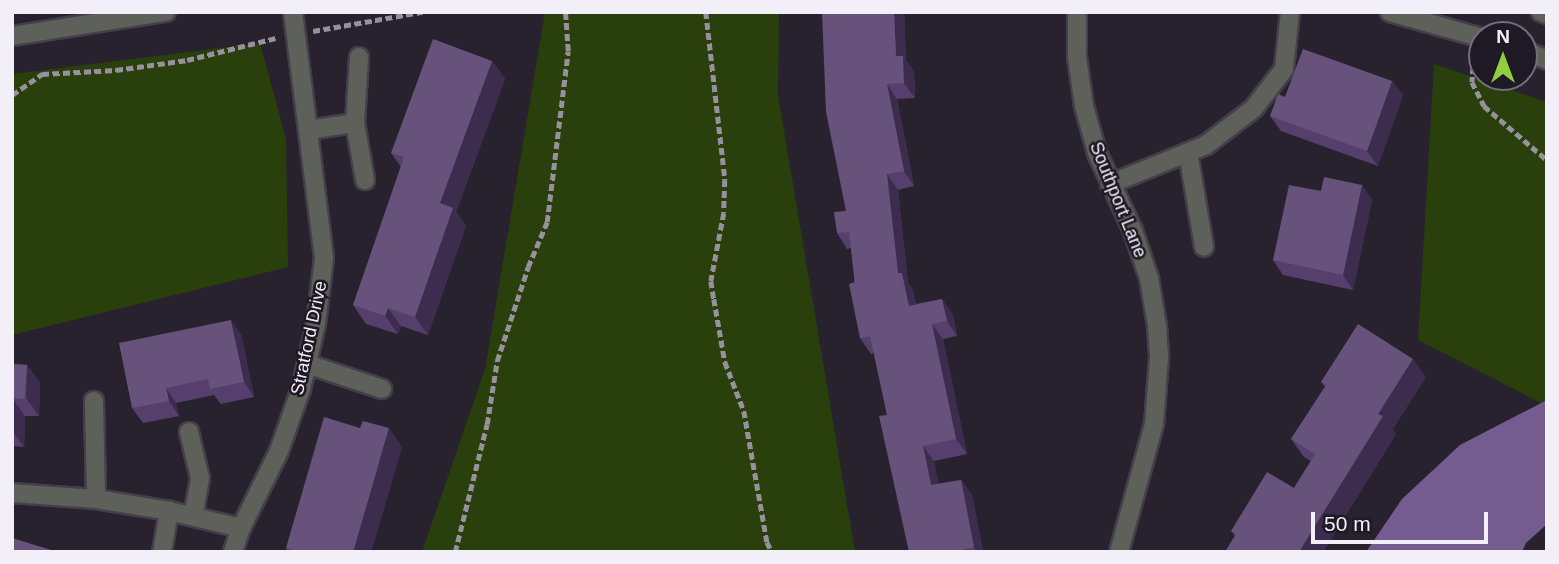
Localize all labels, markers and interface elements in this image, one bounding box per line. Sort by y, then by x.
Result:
north arrow [1468,21,1538,91]
text: N [1496,26,1510,47]
street label: Southport Lane [1085,139,1151,261]
street label: Stratford Drive [286,279,332,397]
scale bar [1314,498,1491,542]
text: 50 m [1324,512,1371,535]

